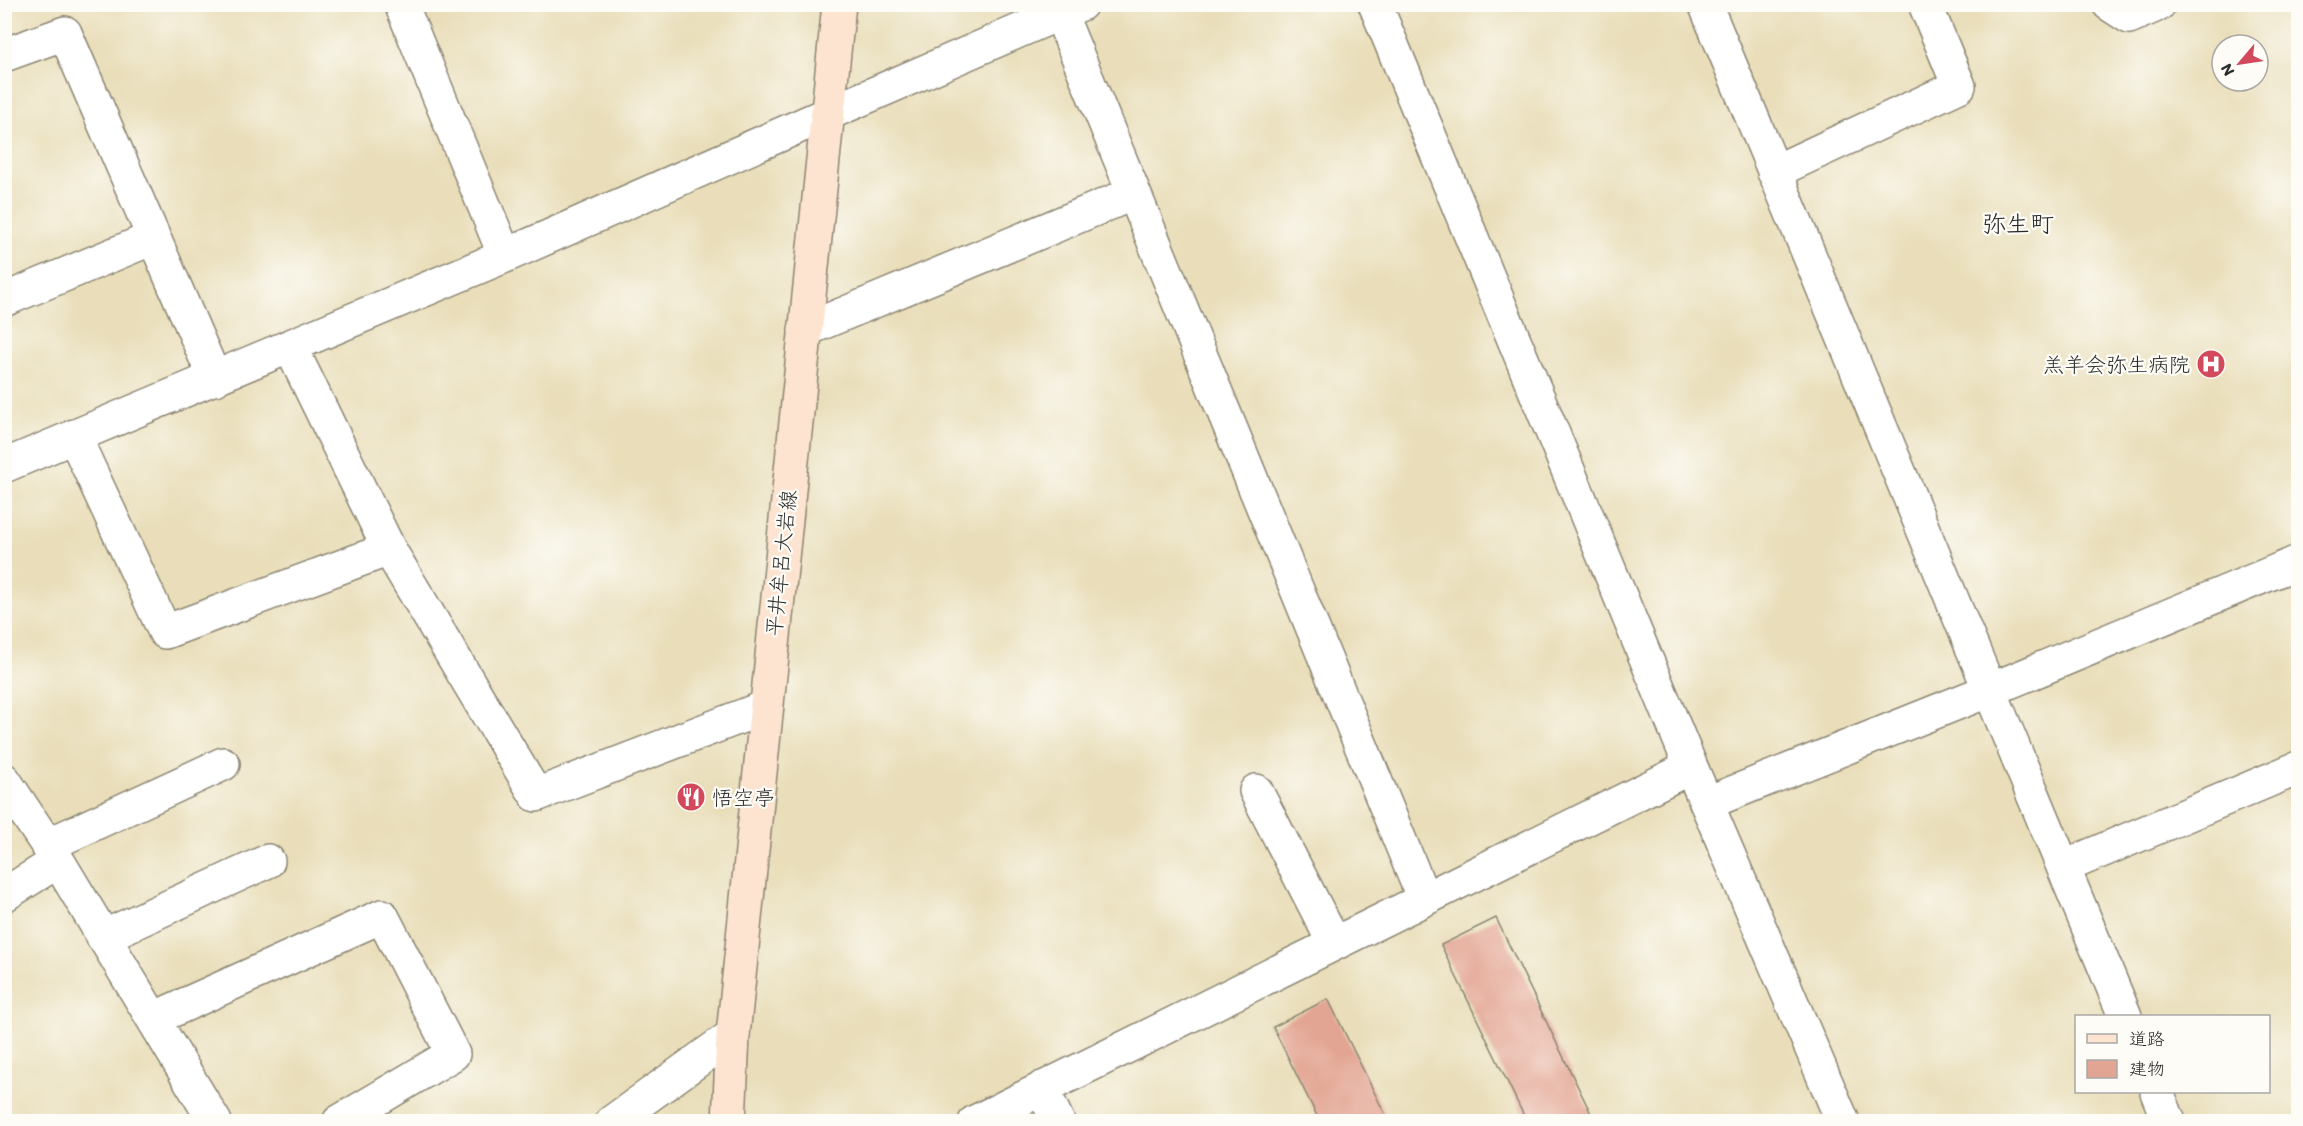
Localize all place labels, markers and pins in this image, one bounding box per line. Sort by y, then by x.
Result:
hospital icon: 羔羊会弥生病院 [2195,348,2227,380]
place label: 羔羊会弥生病院 [2043,352,2190,377]
restaurant icon: 悟空亭 [675,781,707,813]
place label: 悟空亭 [712,785,775,810]

